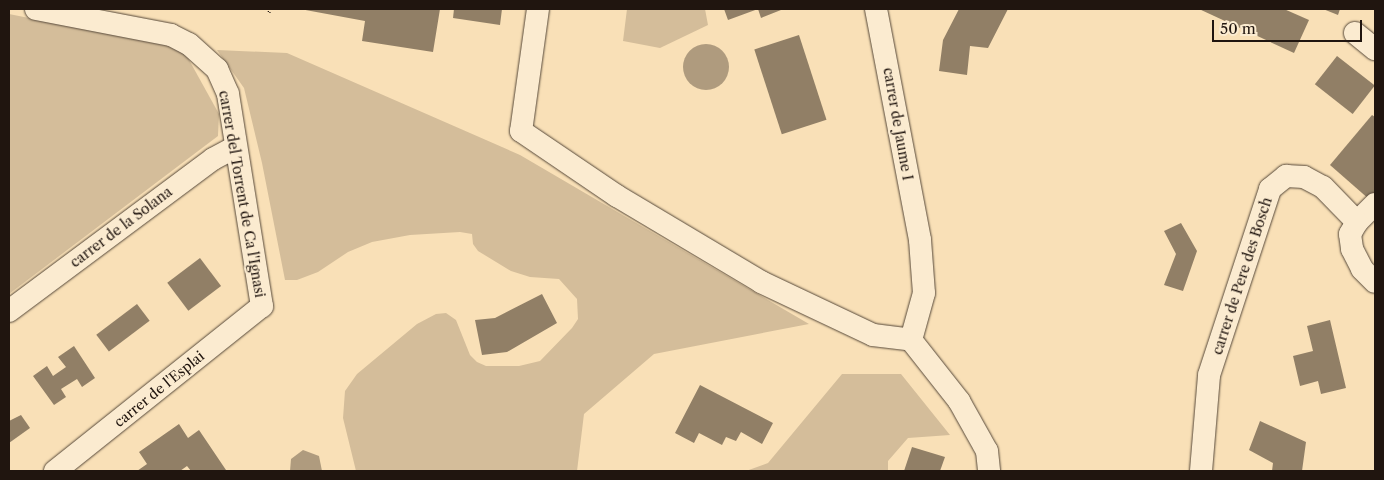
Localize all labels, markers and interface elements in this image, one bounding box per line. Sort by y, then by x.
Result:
scale bar [1214,10,1364,42]
text: 50 m [1220,19,1256,38]
street label: carrer de Jaume I [880,66,916,182]
street label: carrer del Torrent de Ca l'Ignasi [215,89,269,299]
street label: carrer de la Solana [66,183,176,271]
street label: carrer de Pere des Bosch [1209,195,1275,357]
street label: carrer de l'Esplai [110,347,208,431]

